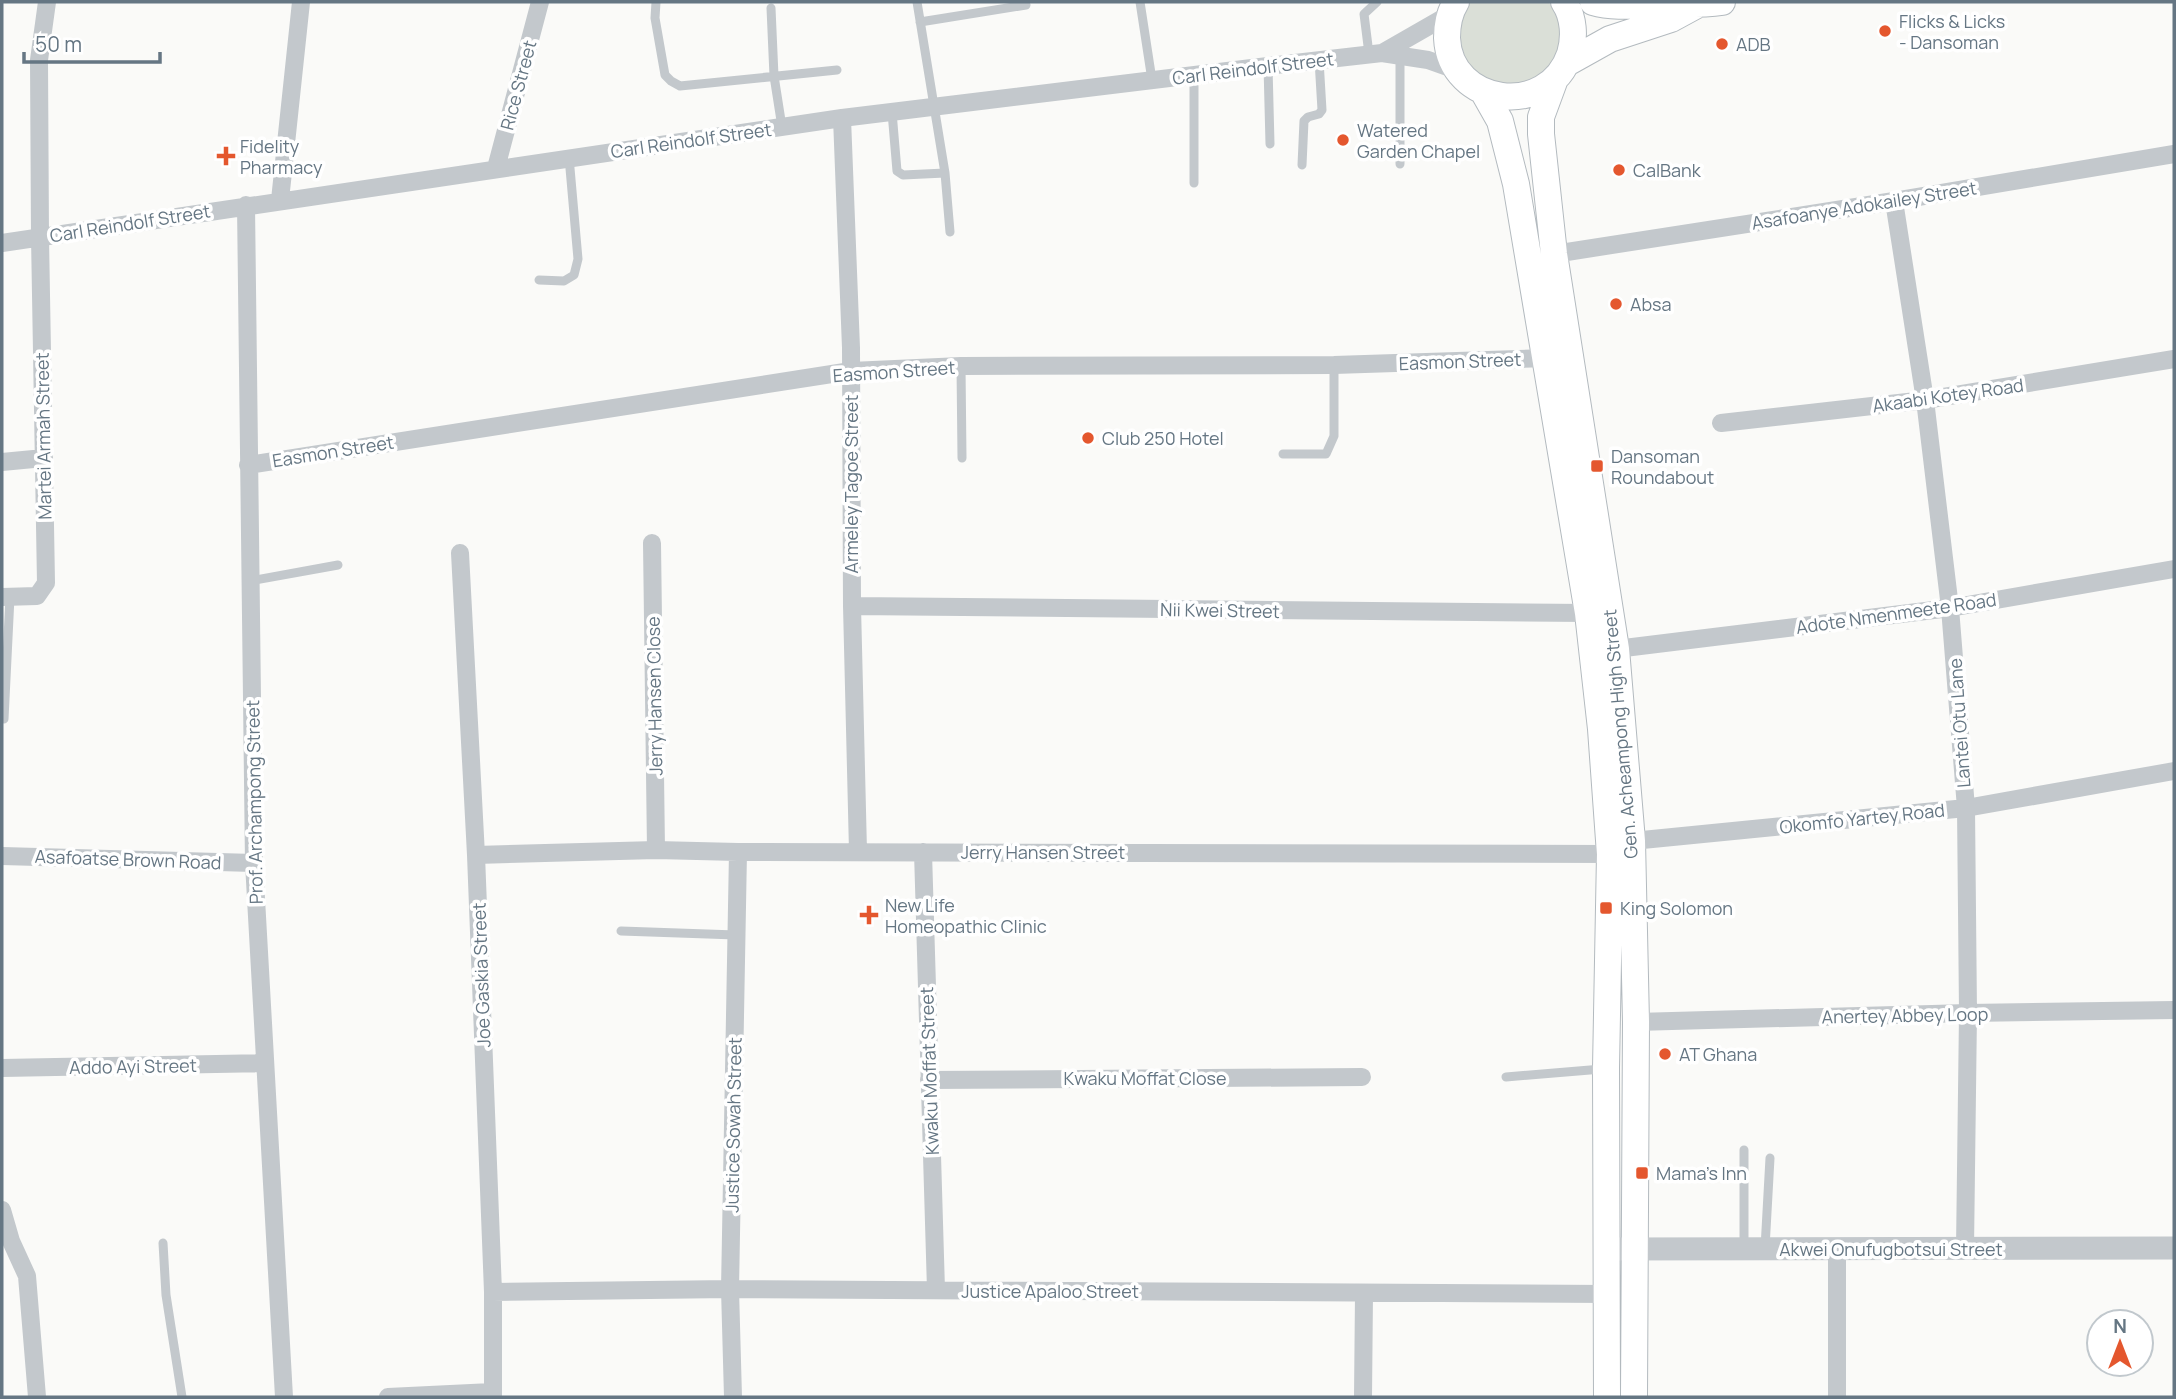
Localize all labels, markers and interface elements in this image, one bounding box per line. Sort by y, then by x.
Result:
place label: Flicks & Licks - Dansoman [1899,9,2005,54]
scale bar [24,21,161,65]
marker: Flicks & Licks - Dansoman [1877,23,1893,39]
text: 50 m [35,30,82,58]
place label: ADB [1736,32,1771,56]
marker: ADB [1714,36,1730,52]
street label: Rice Street [494,37,542,133]
street label: Carl Reindolf Street [1171,46,1335,90]
street label: Carl Reindolf Street [609,117,773,163]
place label: Watered Garden Chapel [1357,118,1480,163]
marker: Watered Garden Chapel [1335,132,1351,148]
place label: Fidelity Pharmacy [240,134,323,179]
marker: Fidelity Pharmacy [218,148,234,164]
place label: CalBank [1633,158,1702,182]
marker: CalBank [1611,162,1627,178]
street label: Asafoanye Adokailey Street [1750,175,1978,235]
street label: Carl Reindolf Street [48,198,212,248]
place label: Absa [1630,292,1671,316]
marker: Absa [1608,296,1624,312]
street label: Easmon Street [1398,347,1522,375]
street label: Martei Armah Street [30,352,56,520]
street label: Easmon Street [832,355,956,387]
street label: Akaabi Kotey Road [1871,373,2025,417]
street label: Armeley Tagoe Street [839,394,863,574]
place label: Club 250 Hotel [1102,426,1224,450]
street label: Easmon Street [271,430,395,472]
marker: Club 250 Hotel [1080,430,1096,446]
place label: Dansoman Roundabout [1611,444,1714,489]
marker: Dansoman Roundabout [1589,458,1605,474]
street label: Adote Nmenmeete Road [1794,587,1998,639]
street label: Nii Kwei Street [1160,597,1280,623]
street label: Gen. Acheampong High Street [1597,608,1643,860]
street label: Jerry Hansen Close [641,616,667,776]
street label: Lantei Otu Lane [1942,657,1976,789]
street label: Prof. Archampong Street [240,700,268,904]
street label: Okomfo Yartey Road [1778,797,1946,839]
street label: Jerry Hansen Street [961,840,1125,864]
street label: Asafoatse Brown Road [34,844,222,874]
place label: New Life Homeopathic Clinic [885,893,1047,938]
place label: King Solomon [1620,896,1733,920]
marker: King Solomon [1598,900,1614,916]
street label: Joe Gaskia Street [466,902,496,1048]
marker: New Life Homeopathic Clinic [859,905,879,925]
street label: Kwaku Moffat Street [914,986,944,1156]
street label: Anertey Abbey Loop [1821,1002,1989,1028]
street label: Justice Sowah Street [719,1037,747,1213]
place label: AT Ghana [1679,1042,1757,1066]
marker: AT Ghana [1657,1046,1673,1062]
street label: Addo Ayi Street [69,1053,197,1079]
street label: Kwaku Moffat Close [1063,1066,1227,1090]
place label: Mama's Inn [1656,1161,1747,1185]
marker: Mama's Inn [1634,1165,1650,1181]
street label: Akwei Onufugbotsui Street [1779,1237,2003,1261]
street label: Justice Apaloo Street [961,1279,1139,1303]
north arrow [2085,1308,2155,1378]
text: N [2113,1313,2127,1339]

